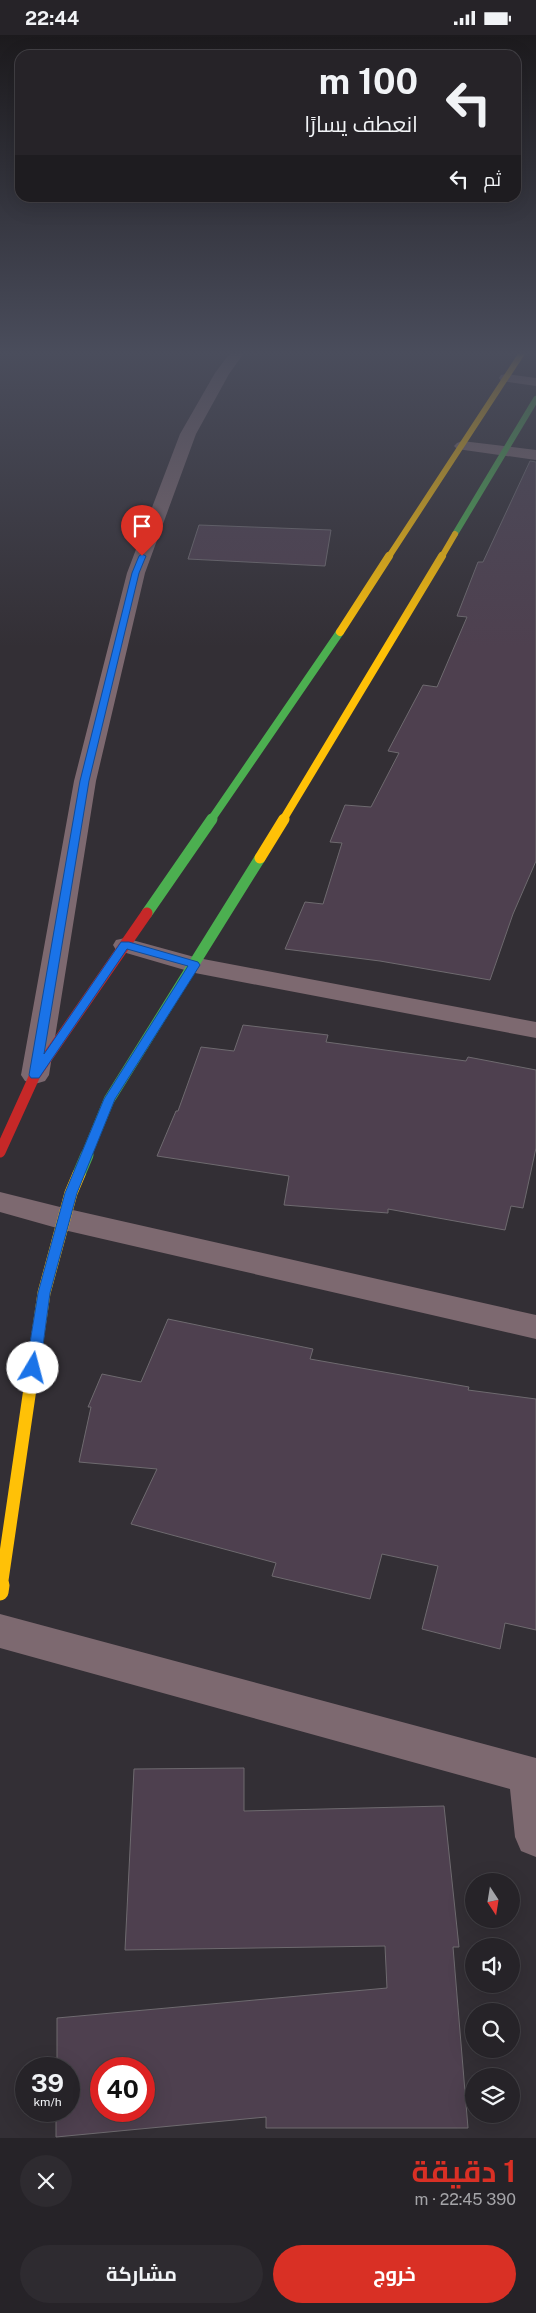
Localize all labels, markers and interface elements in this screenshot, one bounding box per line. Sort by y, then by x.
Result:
text: 22:44 [25,7,79,29]
text: 100 m [319,61,418,102]
icon: left [436,70,501,135]
text: انعطف يسارًا [304,111,418,137]
icon: left [445,165,473,193]
text: ثم [483,168,501,190]
pin [121,505,163,556]
icon: arrive [128,512,156,540]
position arrow [6,1341,58,1393]
north arrow [465,1873,520,1927]
map controls [465,1873,520,2123]
button: sound [465,1938,520,1993]
button: search [465,2003,520,2058]
speed limit sign: 40 [90,2057,155,2122]
text: 39 [31,2068,64,2098]
button: layers [465,2068,520,2123]
text: km/h [33,2095,62,2109]
text: 1 دقيقة [412,2153,516,2189]
button: close [20,2155,72,2207]
text: 390 m · 22:45 [415,2190,516,2209]
button: مشاركة [20,2245,263,2303]
button: خروج [273,2245,516,2303]

